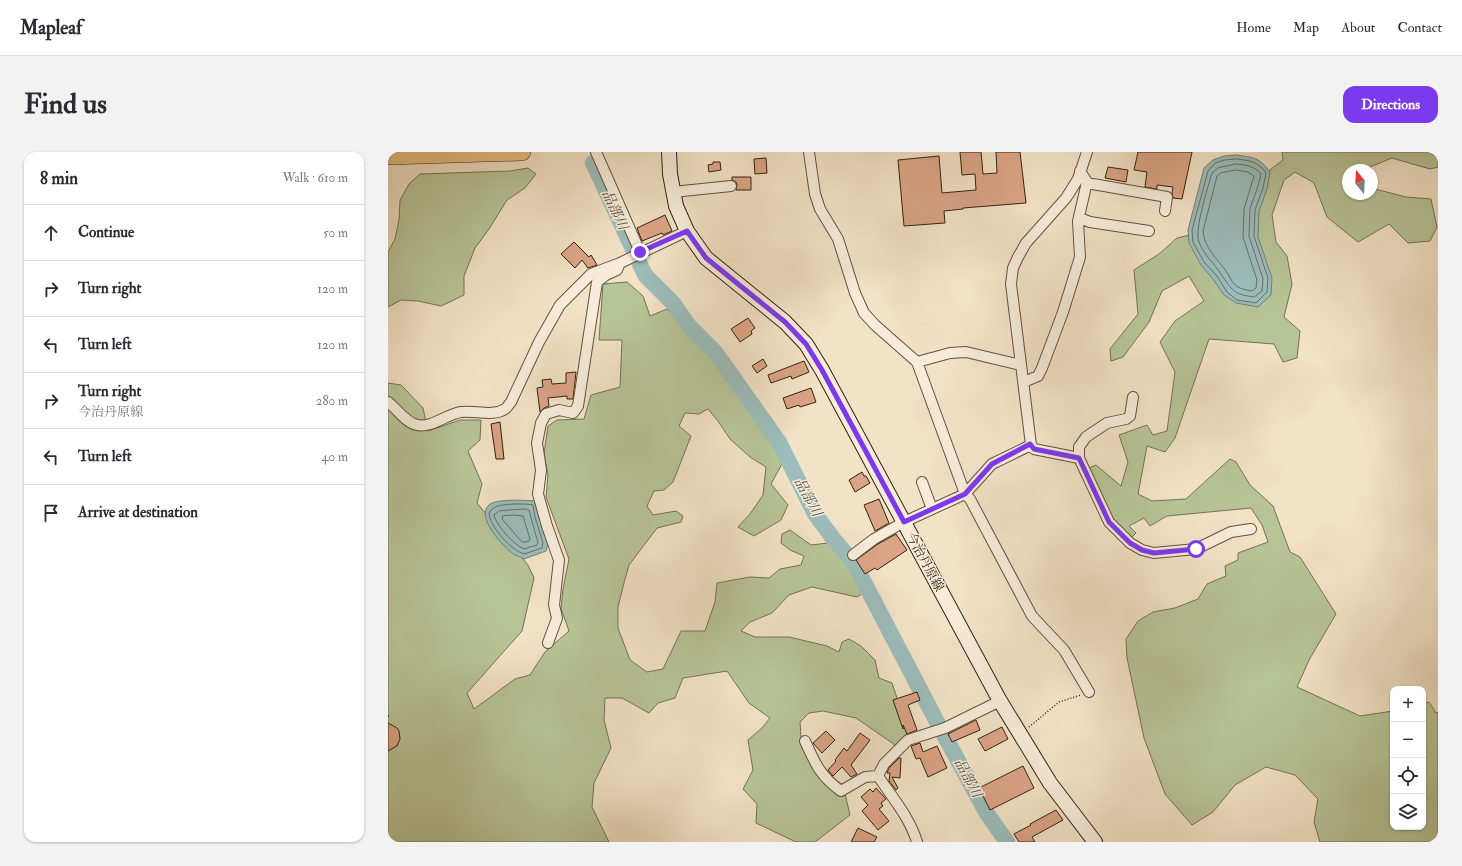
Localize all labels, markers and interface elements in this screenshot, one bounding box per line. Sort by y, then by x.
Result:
text: Mapleaf [20,16,82,40]
text: Home [1236,19,1271,36]
text: Map [1293,19,1319,36]
text: About [1341,19,1375,36]
text: Contact [1397,19,1442,36]
button: Directions [1343,86,1438,123]
text: Find us [24,87,107,122]
north arrow [1342,164,1378,200]
text: 8 min [40,168,78,189]
text: Walk · 610 m [282,170,348,186]
water label: 品部川 [598,187,632,234]
icon: ahead [40,222,62,244]
text: Continue [78,223,134,242]
text: 50 m [323,225,348,241]
route end [631,243,649,261]
icon: right [40,278,62,300]
text: Turn right [78,279,141,298]
text: 120 m [317,281,348,297]
icon: left [40,334,62,356]
text: Turn left [78,335,132,354]
text: 120 m [317,337,348,353]
text: Turn right [78,382,141,401]
icon: right [40,390,62,412]
text: 280 m [316,393,348,409]
text: 今治丹原線 [78,404,143,420]
icon: left [40,446,62,468]
text: Turn left [78,447,132,466]
text: 40 m [322,449,348,465]
water label: 品部川 [790,475,827,521]
icon: arrive [40,502,62,524]
text: Arrive at destination [78,503,198,522]
street label: 今治丹原線 [903,530,947,594]
route start [1187,540,1205,558]
map controls [1390,686,1426,830]
button: + [1390,686,1426,722]
button: − [1390,722,1426,758]
water label: 品部川 [951,755,986,802]
button: locate [1390,758,1426,794]
button: layers [1390,794,1426,830]

